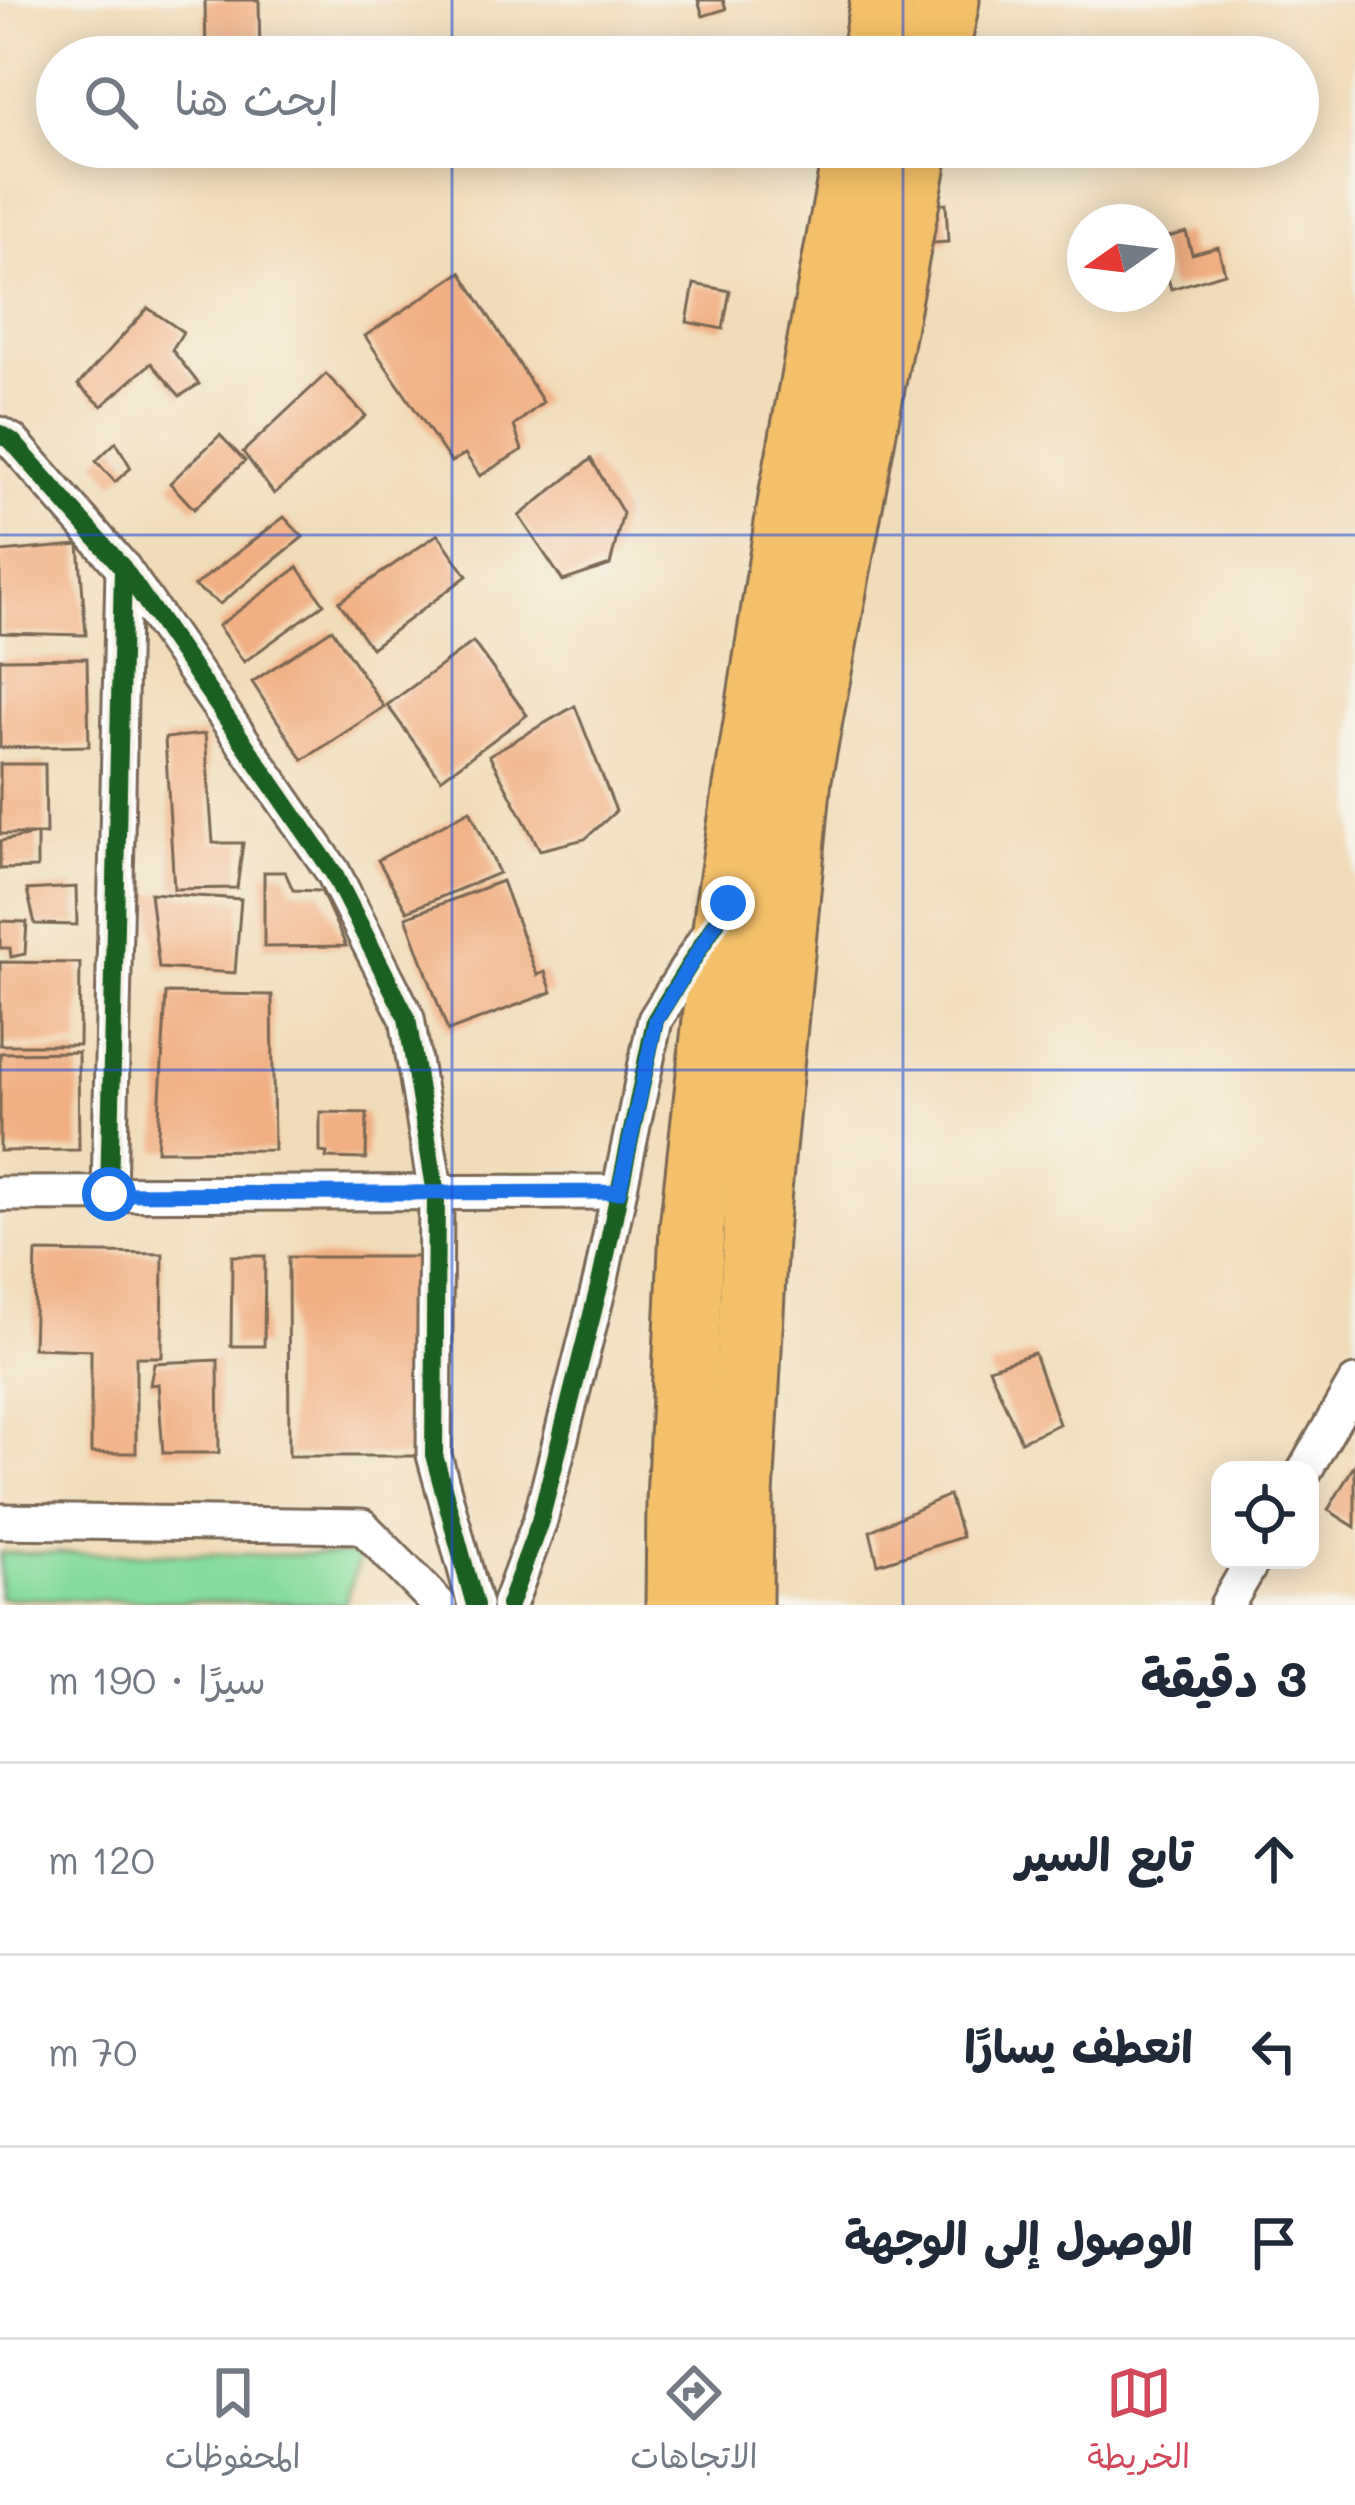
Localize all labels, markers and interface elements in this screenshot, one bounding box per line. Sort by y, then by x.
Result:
search box [36,36,1319,168]
text: ابحث هنا [174,68,339,126]
icon: search [78,69,144,135]
north arrow [1067,204,1175,312]
route end [701,876,755,930]
route start [82,1167,136,1221]
map controls [1211,1461,1319,1569]
button: locate [1211,1461,1319,1569]
text: 3 دقيقة [1140,1643,1307,1710]
text: سيرًا · 190 m [48,1653,266,1704]
text: تابع السير [1016,1824,1193,1882]
icon: ahead [1241,1826,1307,1892]
text: 120 m [48,1833,155,1884]
text: انعطف يسارًا [964,2016,1193,2074]
icon: left [1241,2018,1307,2084]
text: 70 m [48,2025,137,2076]
text: الوصول إلى الوجهة [844,2208,1193,2266]
icon: arrive [1241,2210,1307,2276]
tab: المحفوظات [165,2360,301,2486]
tab: الاتجاهات [630,2360,758,2486]
tab: الخريطة [1087,2360,1190,2486]

